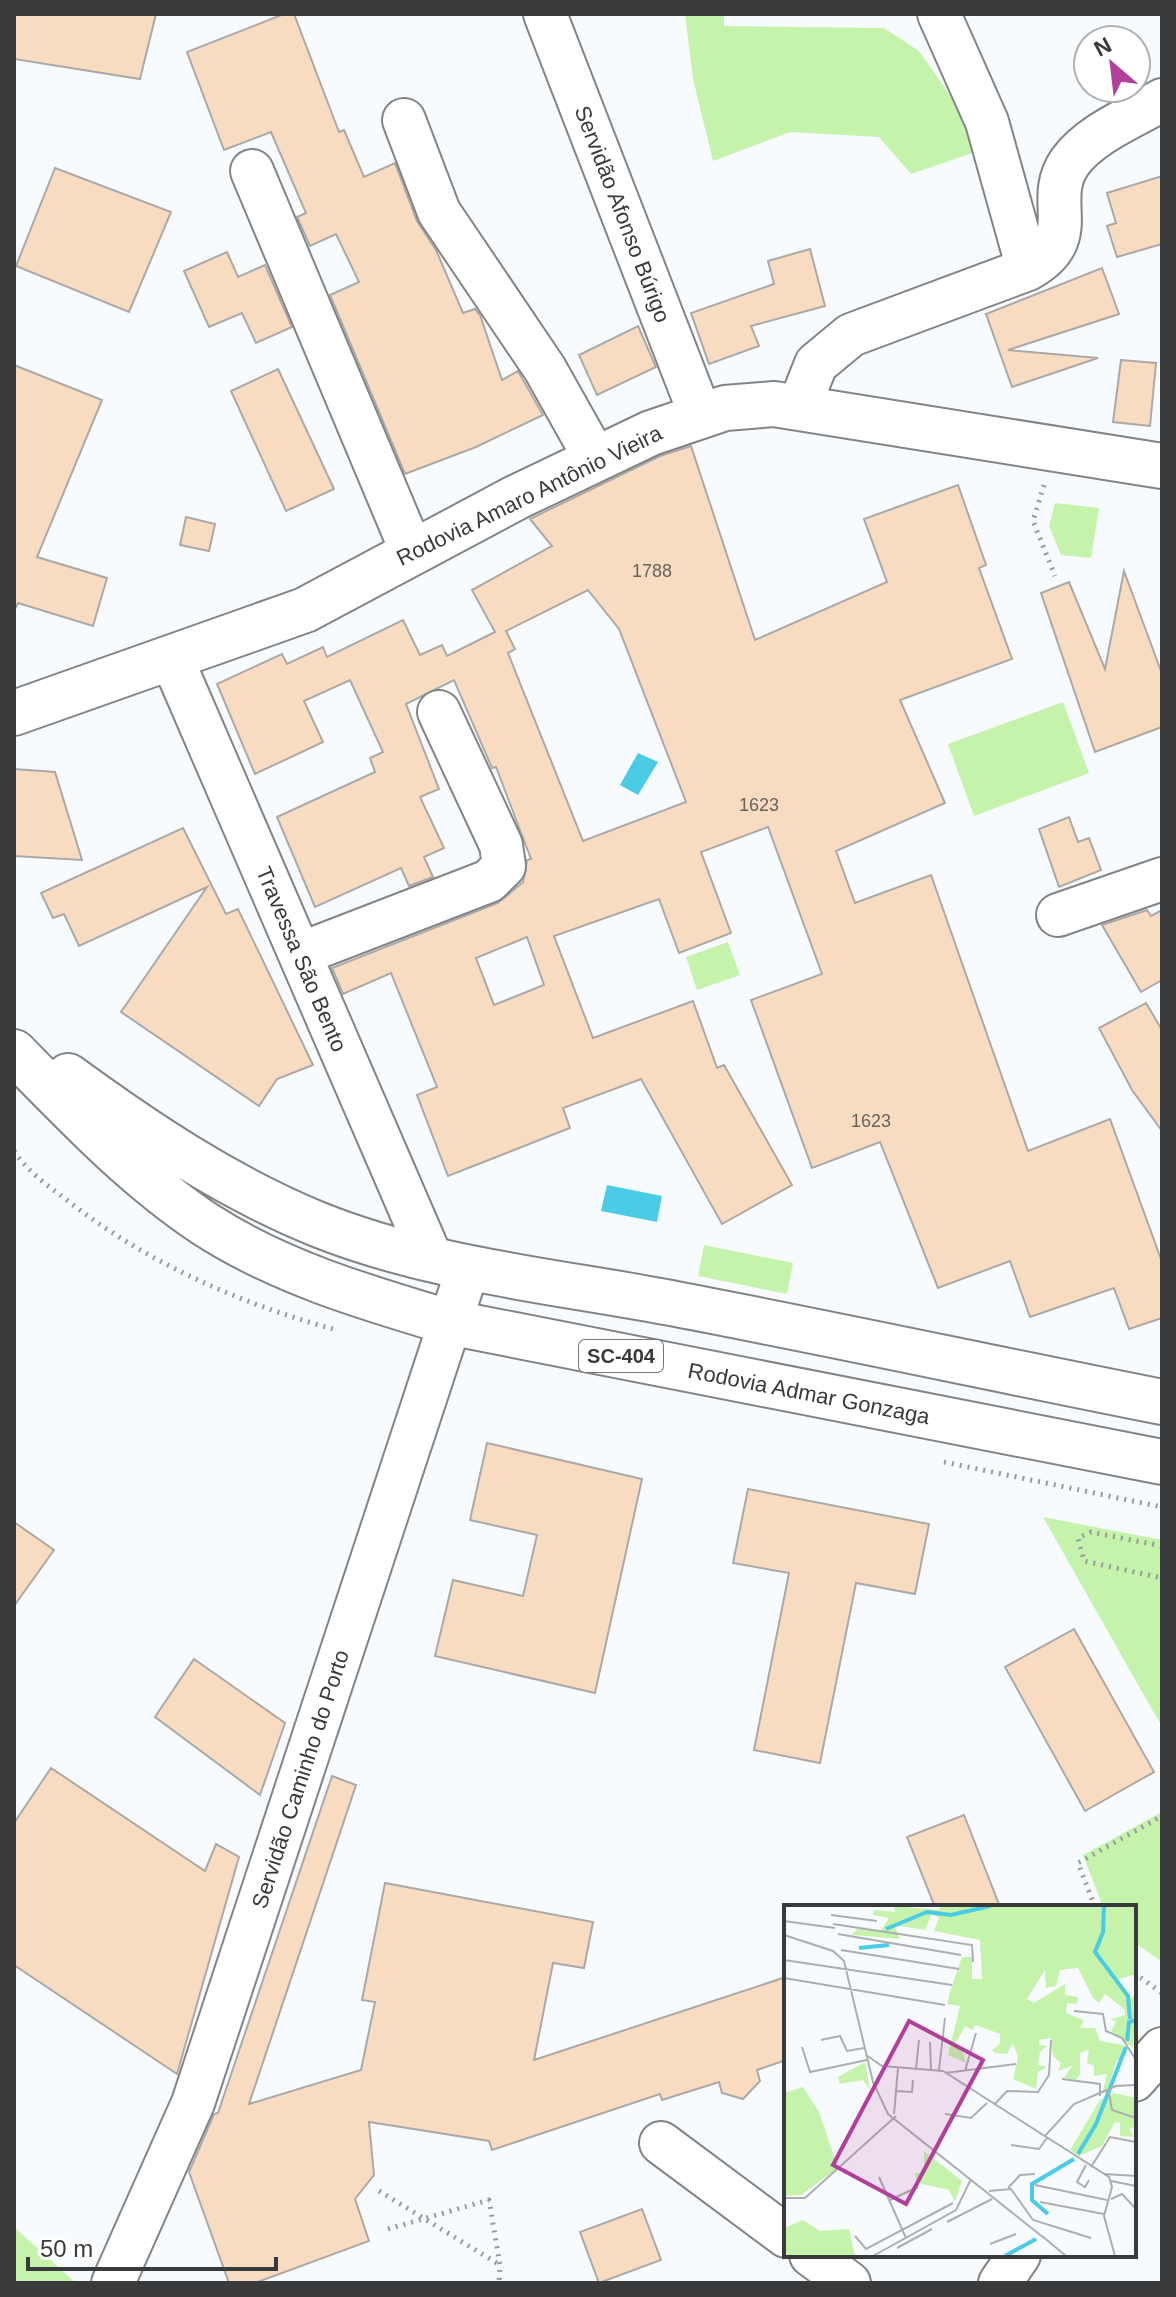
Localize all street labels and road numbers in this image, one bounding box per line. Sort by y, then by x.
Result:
street label: Servidão Afonso Búrigo [570,102,675,326]
street label: Rodovia Amaro Antônio Vieira [393,420,667,571]
street label: Travessa São Bento [251,863,352,1055]
road number: SC-404 [579,1340,663,1372]
street label: Rodovia Admar Gonzaga [686,1358,933,1429]
street label: Servidão Caminho do Porto [247,1647,354,1912]

